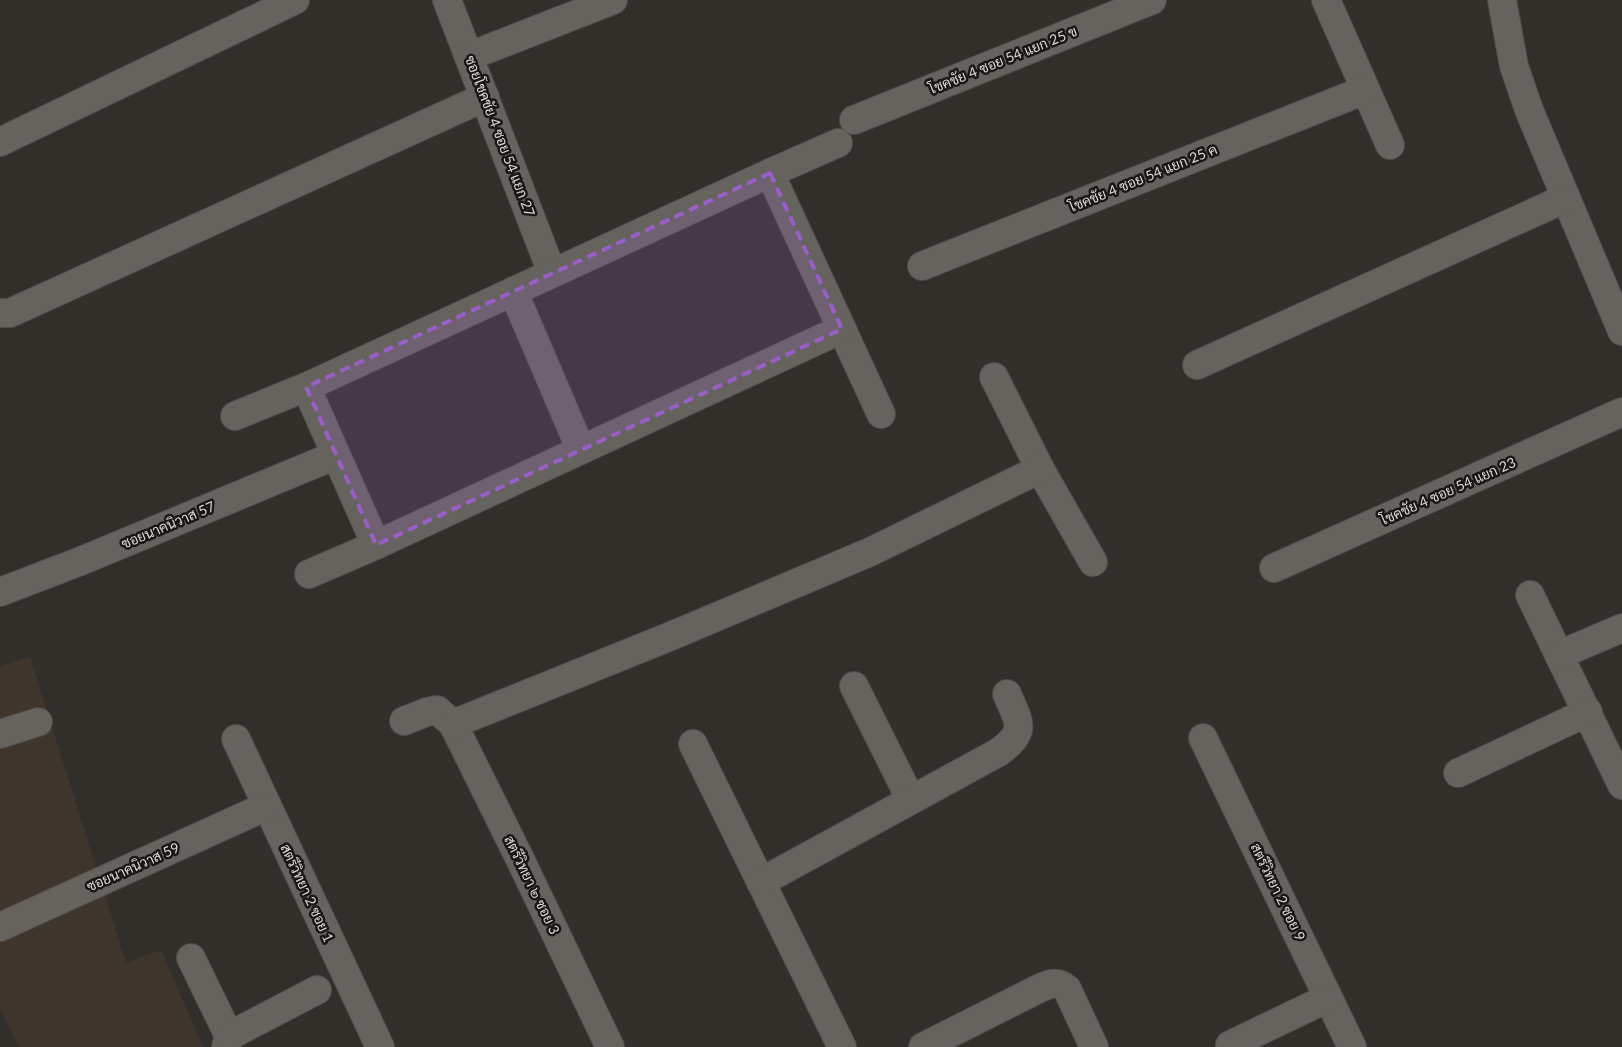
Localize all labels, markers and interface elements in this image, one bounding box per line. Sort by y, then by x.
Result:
street label: โชคชัย 4 ซอย 54 แยก 25 ข [925,22,1079,97]
street label: ซอยโชคชัย 4 ซอย 54 แยก 27 [462,53,539,219]
street label: โชคชัย 4 ซอย 54 แยก 25 ค [1065,140,1219,215]
street label: โชคชัย 4 ซอย 54 แยก 23 [1377,453,1518,528]
street label: ซอยนาคนิวาส 57 [119,497,217,552]
street label: สตรีวิทยา ๒ ซอย 3 [501,833,564,937]
street label: ซอยนาคนิวาส 59 [84,838,182,895]
street label: สตรีวิทยา 2 ซอย 9 [1247,840,1309,943]
street label: สตรีวิทยา 2 ซอย 1 [277,841,338,945]

